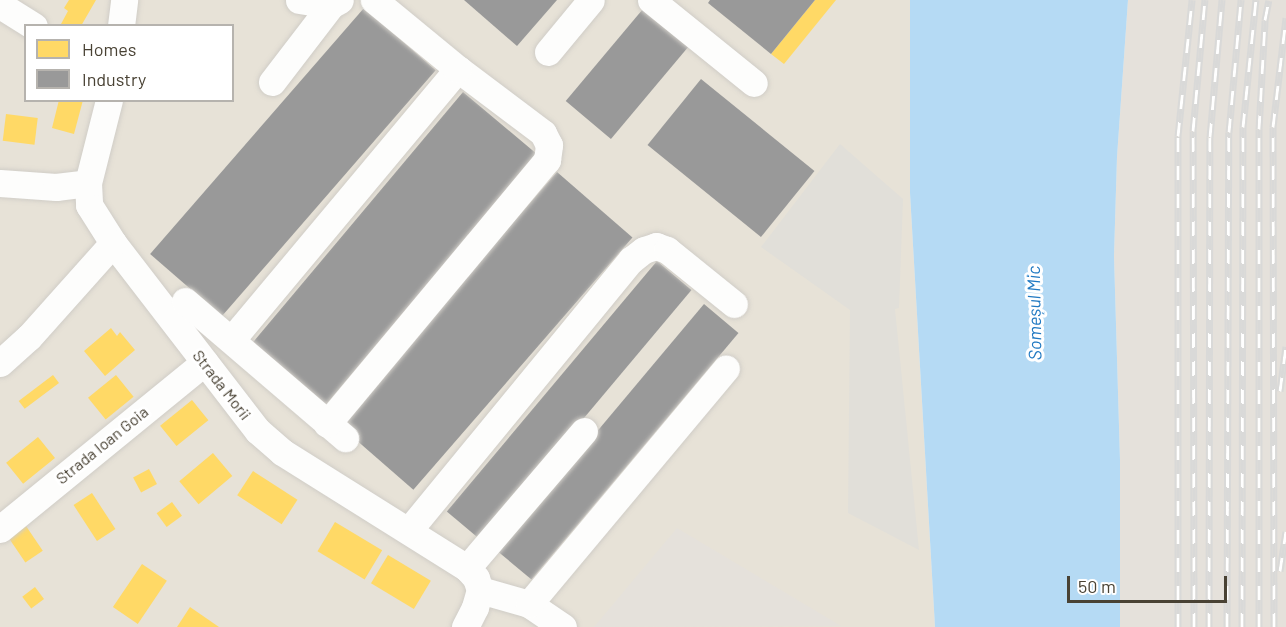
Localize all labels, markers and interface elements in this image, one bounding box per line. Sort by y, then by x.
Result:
legend [24,24,234,102]
text: Homes [82,38,136,60]
text: Industry [82,68,146,90]
water label: Someșul Mic [1022,266,1046,360]
street label: Strada Morii [189,346,255,424]
street label: Strada Ioan Goia [52,402,152,488]
scale bar [1070,564,1230,602]
text: 50 m [1078,575,1116,597]

